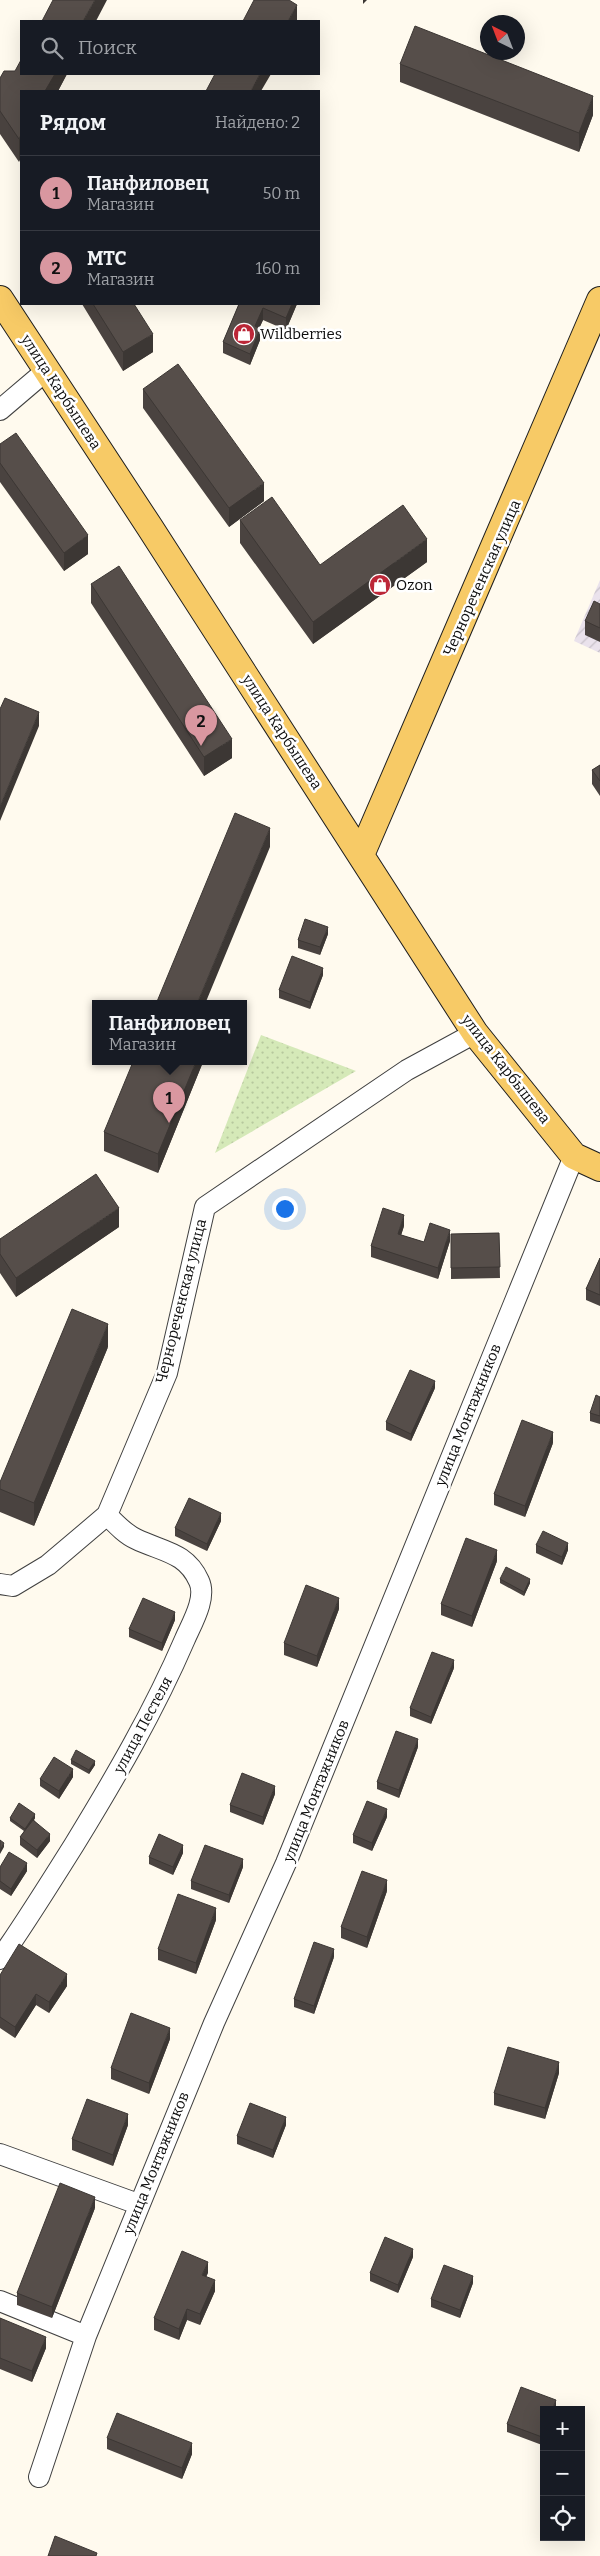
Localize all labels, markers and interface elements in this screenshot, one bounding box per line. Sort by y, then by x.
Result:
north arrow [480,15,525,60]
search box [20,20,320,75]
icon: search [38,34,66,62]
text: Поиск [78,36,137,59]
text: Рядом [40,110,106,136]
text: Найдено: 2 [215,113,300,132]
text: Панфиловец [87,172,209,195]
text: 1 [53,184,59,203]
text: 50 m [263,184,300,203]
text: Магазин [87,195,154,214]
text: МТС [87,247,126,270]
text: 2 [51,259,61,278]
text: 160 m [255,259,300,278]
text: Магазин [87,270,154,289]
shop icon: Wildberries [232,322,256,346]
place label: Wildberries [260,325,342,343]
street label: улица Карбышева [17,330,105,453]
street label: Чернореченская улица [439,497,525,659]
shop icon: Ozon [368,573,392,597]
place label: Ozon [396,576,433,594]
street label: улица Карбышева [238,670,326,793]
pin: 2 [185,705,217,746]
popup [92,1000,247,1065]
street label: улица Карбышева [457,1010,554,1127]
text: Панфиловец [109,1012,230,1035]
text: Магазин [109,1035,176,1054]
pin: 1 [153,1082,185,1123]
your location [272,1196,298,1222]
street label: Чернореченская улица [152,1217,210,1385]
street label: улица Монтажников [431,1341,505,1490]
street label: улица Пестеля [109,1674,176,1777]
street label: улица Монтажников [279,1717,353,1866]
street label: улица Монтажников [119,2089,193,2238]
map controls [540,2406,585,2541]
button: + [540,2406,585,2451]
button: − [540,2451,585,2496]
button: locate [540,2496,585,2541]

